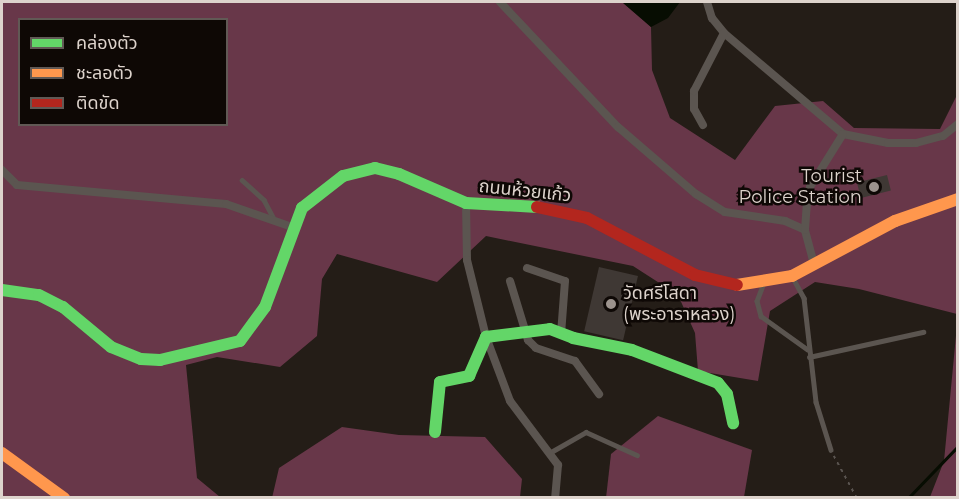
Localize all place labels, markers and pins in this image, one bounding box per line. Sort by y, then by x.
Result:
place label: Tourist Police Station [739,166,862,208]
marker: Tourist Police Station [867,180,881,194]
place label: วัดศรีโสดา (พระอาราหลวง) [623,283,735,326]
marker: วัดศรีโสดา (พระอาราหลวง) [604,297,618,311]

